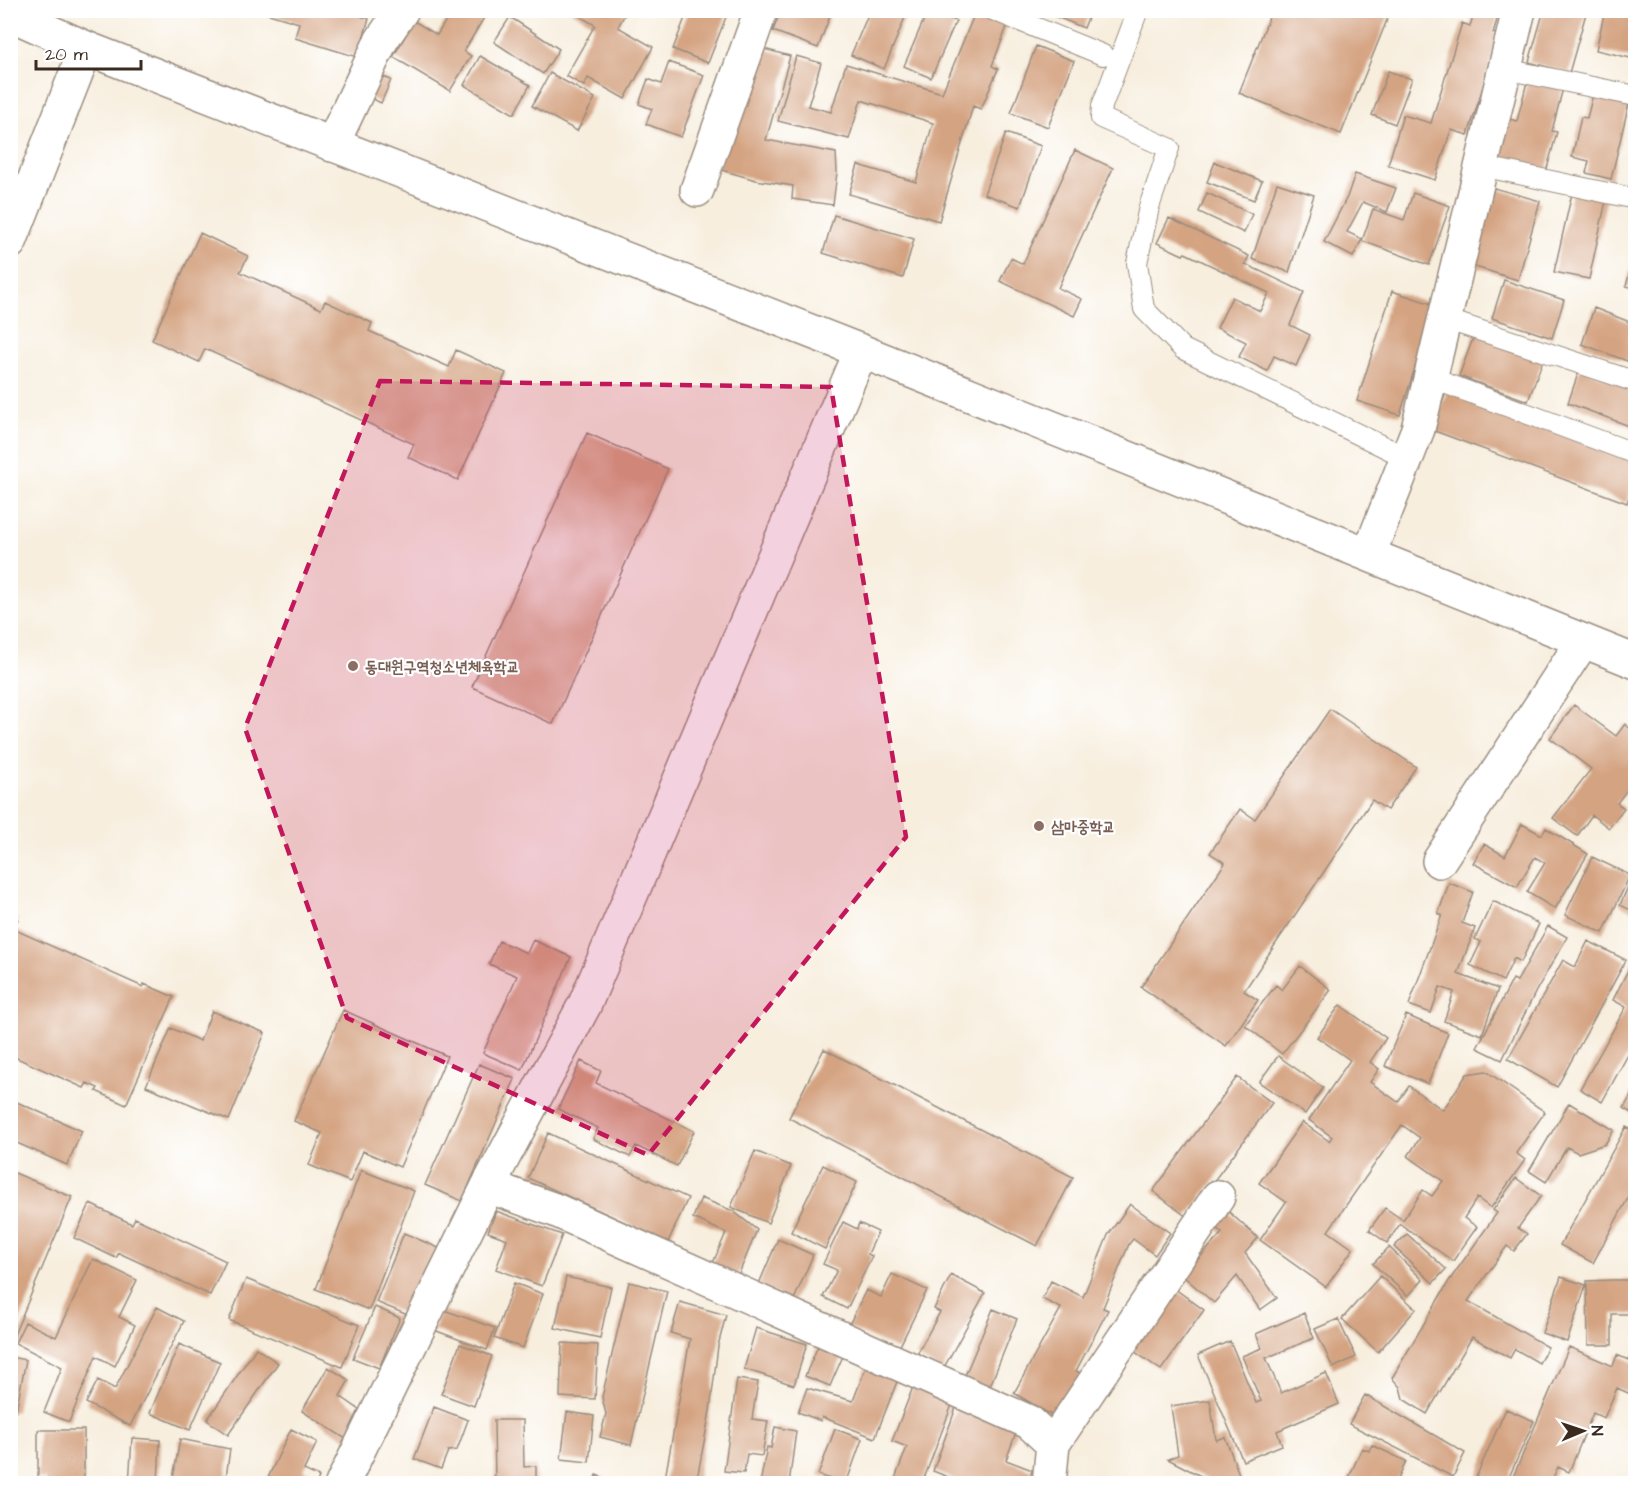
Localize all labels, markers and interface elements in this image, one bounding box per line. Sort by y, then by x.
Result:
scale bar [36,33,141,71]
text: 20 m [45,42,88,67]
place label: 동대원구역청소년체육학교 [365,656,520,678]
marker: 동대원구역청소년체육학교 [346,659,360,673]
place label: 삼마중학교 [1051,816,1115,838]
marker: 삼마중학교 [1032,819,1046,833]
north arrow [1553,1401,1613,1461]
text: N [1586,1425,1608,1436]

